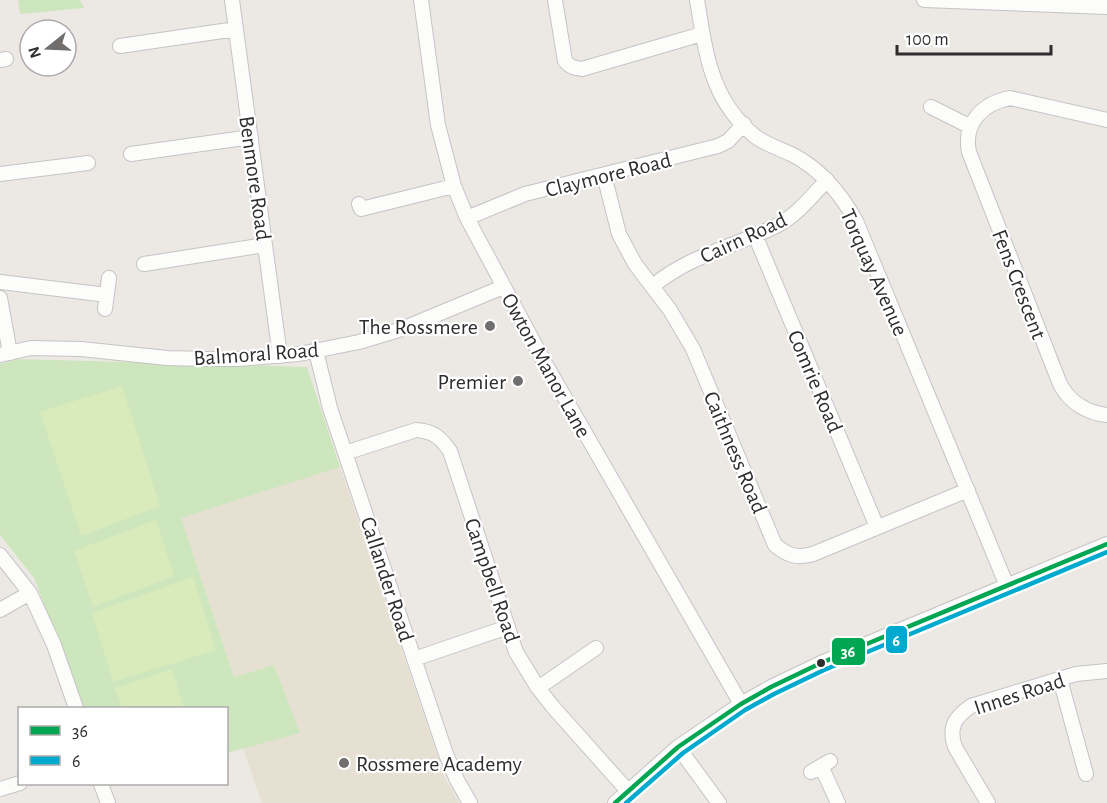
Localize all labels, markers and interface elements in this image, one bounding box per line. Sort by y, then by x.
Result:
north arrow [18,18,78,78]
scale bar [897,18,1052,56]
text: 100 m [906,31,949,49]
text: N [25,45,44,60]
street label: Benmore Road [235,114,275,242]
street label: Claymore Road [543,149,673,201]
street label: Torquay Avenue [836,206,912,339]
street label: Cairn Road [697,208,790,267]
street label: Fens Crescent [988,227,1050,342]
street label: Owton Manor Lane [497,290,595,441]
place label: The Rossmere [359,316,478,338]
marker: The Rossmere [483,319,497,333]
street label: Comrie Road [784,327,846,436]
street label: Balmoral Road [193,339,319,369]
place label: Premier [437,371,506,393]
marker: Premier [511,374,525,388]
street label: Caithness Road [699,388,771,517]
street label: Callander Road [357,514,418,644]
street label: Campbell Road [461,515,524,645]
line badge: 6 [885,625,908,654]
text: 6 [892,633,900,649]
line badge: 36 [831,637,866,666]
text: 36 [841,644,856,660]
unlabelled marker [815,657,827,669]
street label: Innes Road [971,669,1067,719]
legend [18,707,228,785]
text: 36 [72,723,88,741]
text: 6 [72,753,80,771]
place label: Rossmere Academy [356,753,523,775]
marker: Rossmere Academy [337,756,351,770]

